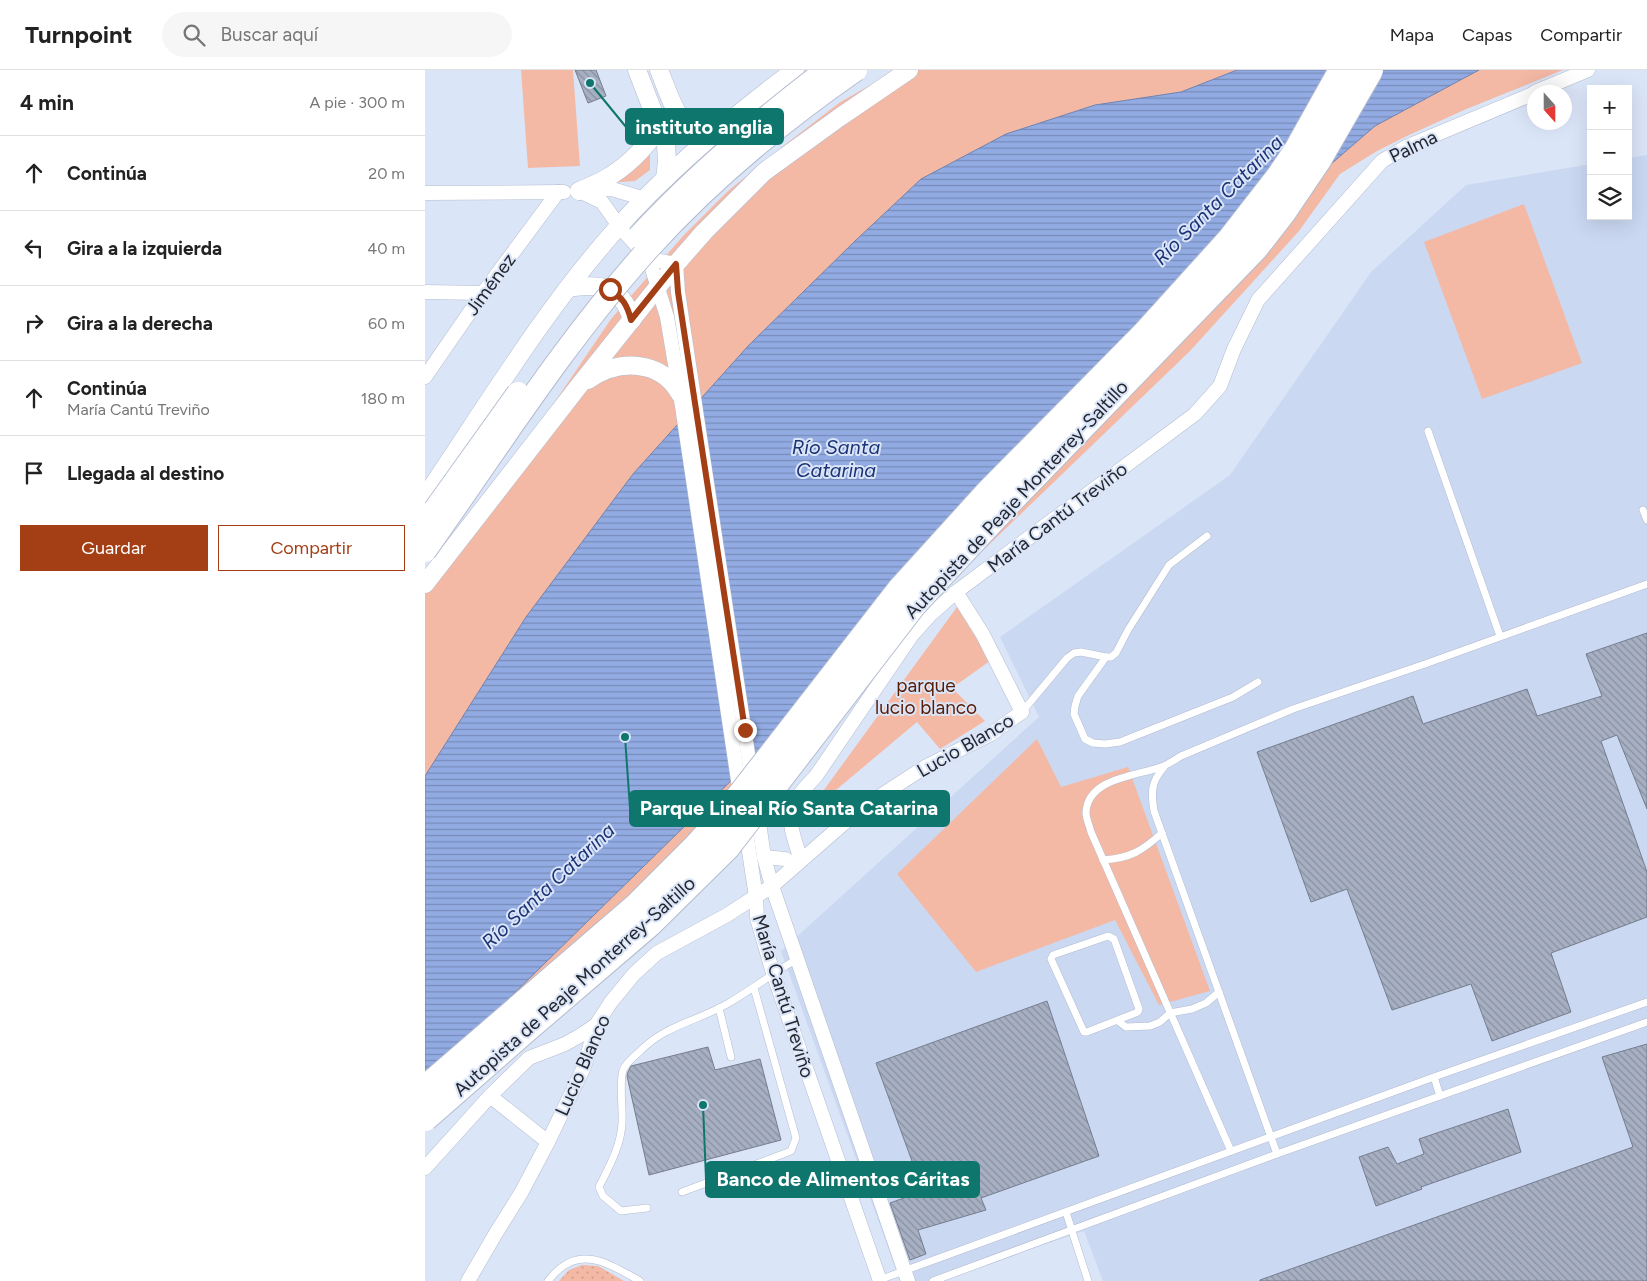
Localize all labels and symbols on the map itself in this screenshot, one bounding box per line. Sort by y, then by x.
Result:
north arrow [1527,85,1572,130]
callout: instituto anglia [626,109,783,144]
text: instituto anglia [635,115,773,139]
street label: Palma [1385,125,1441,168]
water label: Río Santa Catarina [1148,130,1288,270]
street label: Jiménez [460,249,521,320]
route start [599,278,622,301]
street label: Autopista de Peaje Monterrey-Saltillo [900,375,1133,623]
water label: Río Santa Catarina [792,435,880,482]
street label: María Cantú Treviño [983,457,1132,578]
park label: parque lucio blanco [875,674,977,719]
street label: Lucio Blanco [913,708,1018,782]
route end [734,719,757,742]
callout: Parque Lineal Río Santa Catarina [630,791,949,826]
text: Parque Lineal Río Santa Catarina [640,796,938,820]
water label: Río Santa Catarina [476,818,620,954]
street label: Autopista de Peaje Monterrey-Saltillo [449,872,700,1101]
street label: María Cantú Treviño [748,912,819,1081]
street label: Lucio Blanco [550,1011,615,1119]
callout: Banco de Alimentos Cáritas [706,1162,979,1197]
text: Banco de Alimentos Cáritas [717,1167,969,1191]

